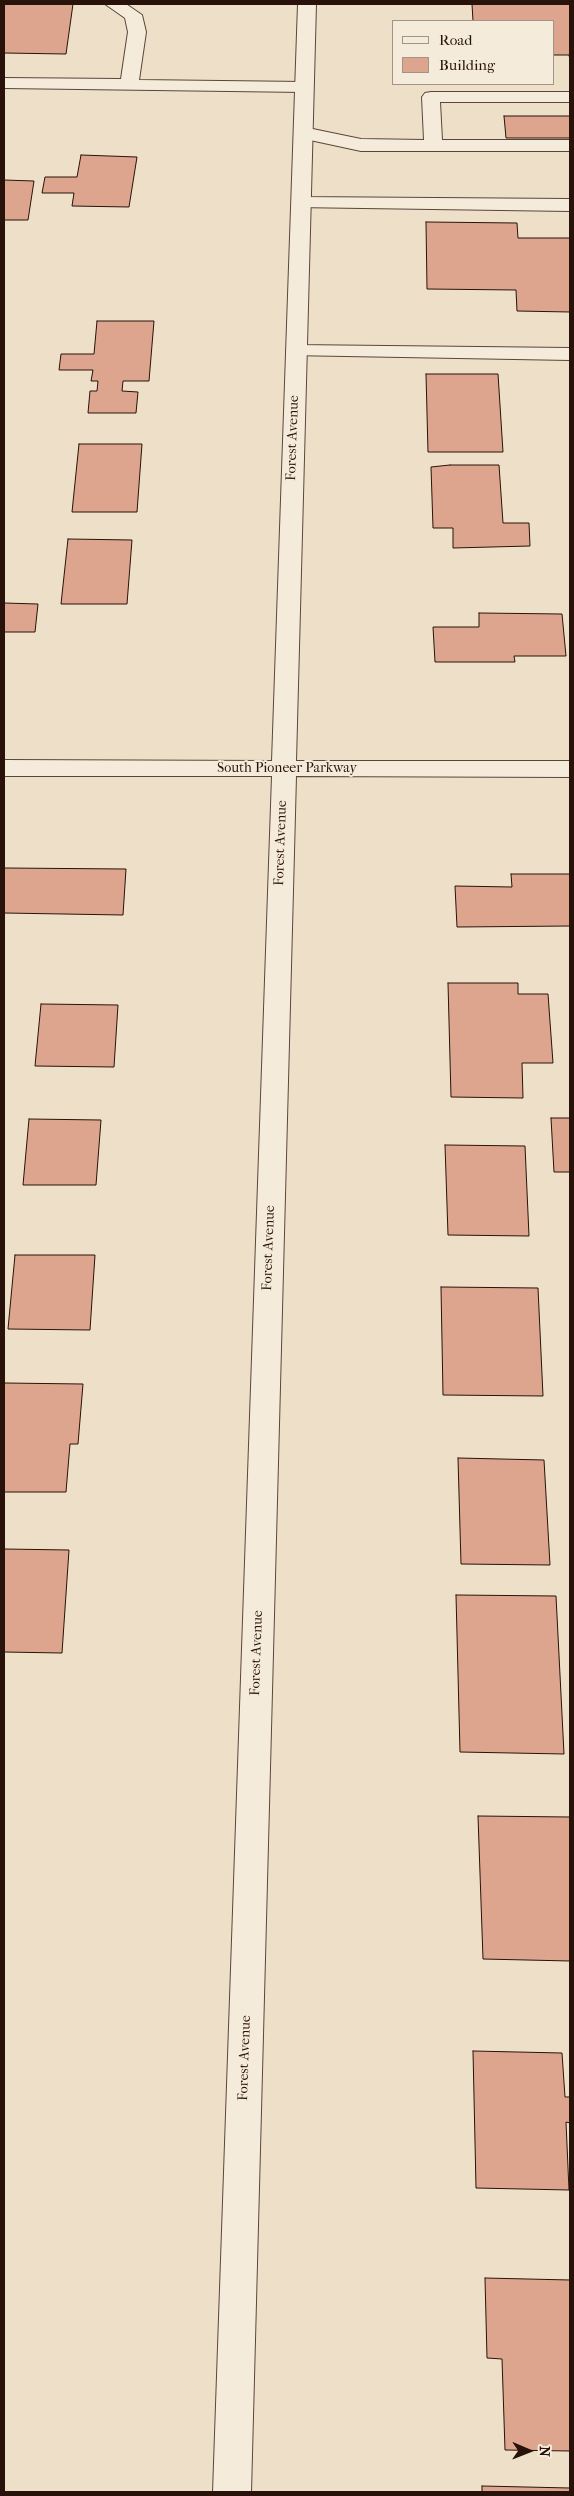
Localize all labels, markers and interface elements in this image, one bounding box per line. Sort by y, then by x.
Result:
legend [392,20,554,85]
text: Road [439,31,472,49]
text: Building [439,56,495,74]
street label: Forest Avenue [283,395,303,481]
street label: South Pioneer Parkway [217,761,357,777]
street label: Forest Avenue [271,800,291,886]
street label: Forest Avenue [259,1205,279,1291]
street label: Forest Avenue [247,1610,267,1696]
street label: Forest Avenue [235,2015,255,2101]
north arrow [504,2426,554,2476]
text: N [536,2446,553,2457]

